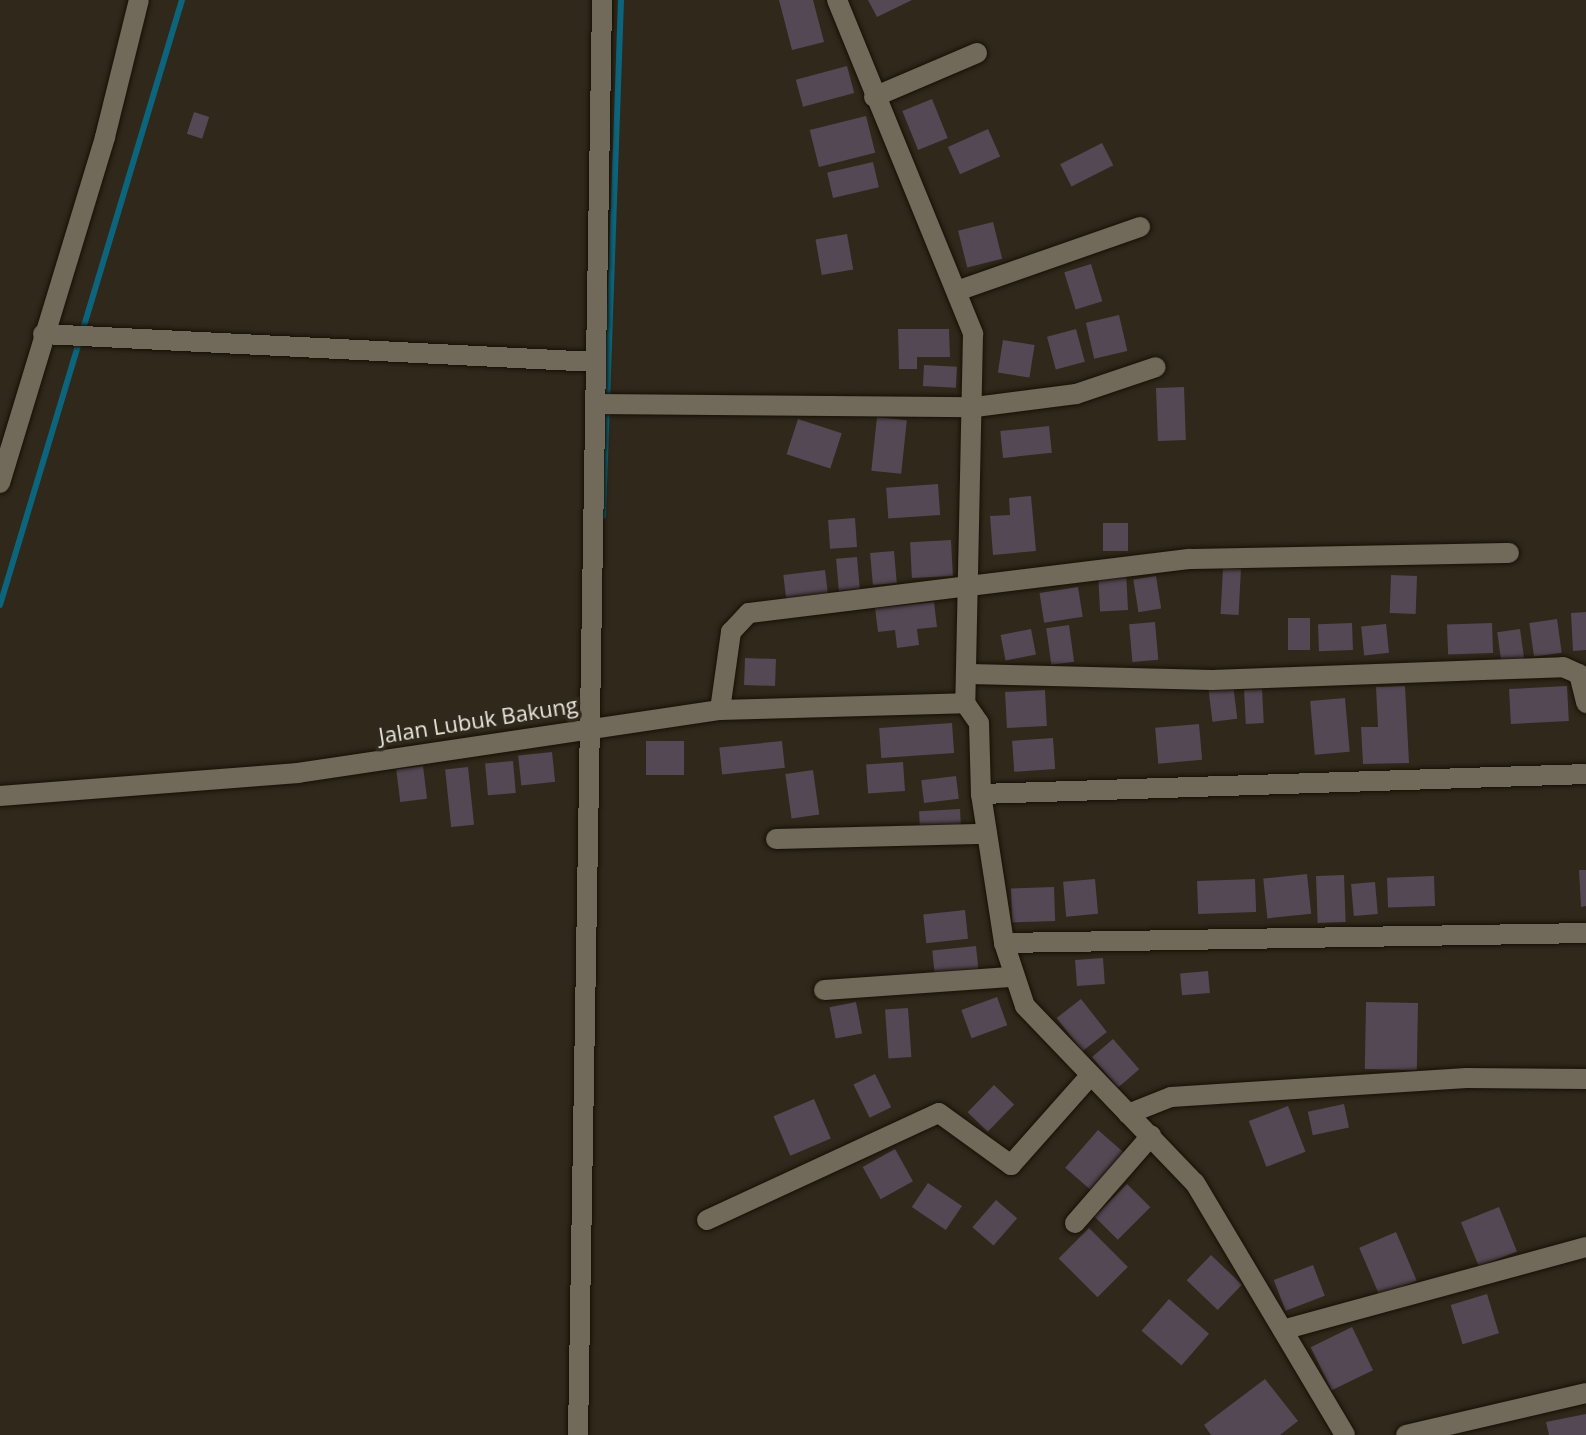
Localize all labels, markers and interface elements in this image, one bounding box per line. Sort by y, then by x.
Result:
street label: Jalan Lubuk Bakung [377,691,579,749]

